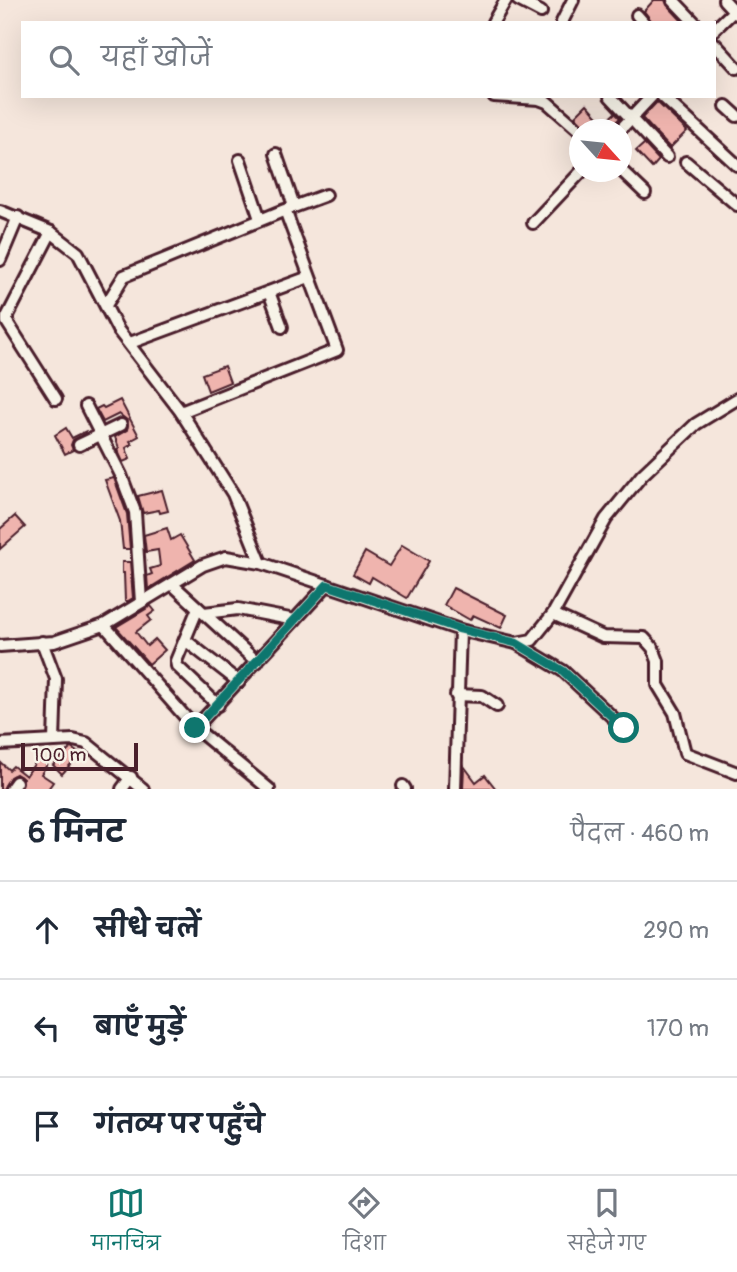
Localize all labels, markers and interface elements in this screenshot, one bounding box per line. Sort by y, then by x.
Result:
search box [21,21,716,98]
icon: search [45,41,83,79]
text: यहाँ खोजें [101,42,212,74]
north arrow [569,119,632,182]
route end [179,712,210,743]
route start [608,712,639,743]
scale bar [21,740,138,772]
text: 100 m [32,743,86,767]
text: 6 मिनट [28,814,125,851]
text: पैदल · 460 m [571,819,709,848]
icon: ahead [28,911,66,949]
text: सीधे चलें [95,913,200,945]
text: 290 m [643,916,709,945]
icon: left [28,1009,66,1047]
text: बाएँ मुड़ें [95,1011,185,1043]
text: 170 m [647,1014,709,1043]
icon: arrive [28,1107,66,1145]
text: गंतव्य पर पहुँचे [95,1109,264,1141]
tab: मानचित्र [91,1184,161,1264]
tab: दिशा [343,1184,386,1264]
tab: सहेजे गए [568,1184,646,1264]

